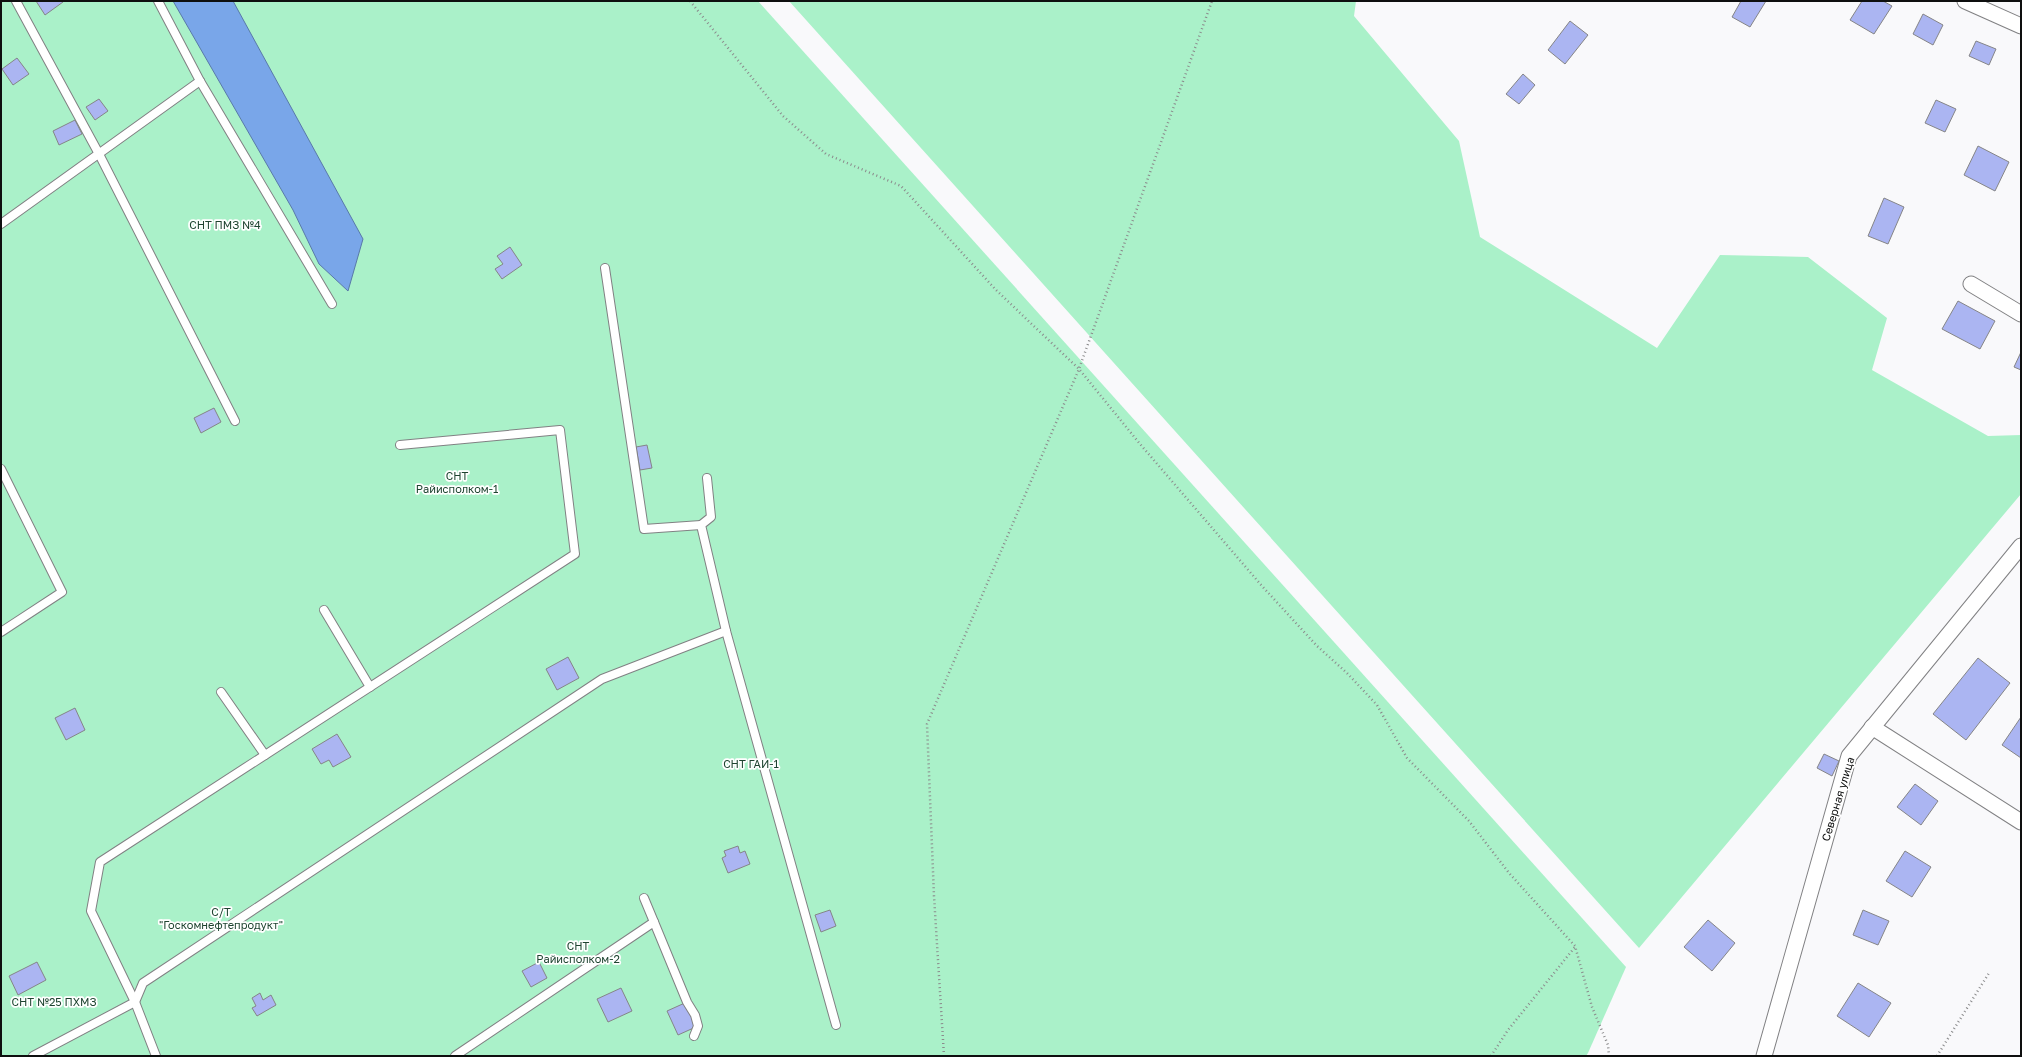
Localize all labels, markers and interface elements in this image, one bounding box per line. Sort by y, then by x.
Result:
park label: СНТ ПМЗ №4 [189,218,261,231]
park label: СНТ Райисполком-1 [416,469,498,495]
street label: Северная улица [1819,755,1857,843]
park label: СНТ ГАИ-1 [723,757,779,770]
park label: С/Т "Госкомнефтепродукт" [159,905,283,931]
park label: СНТ Райисполком-2 [536,939,620,965]
park label: СНТ №25 ПХМЗ [12,995,96,1008]

